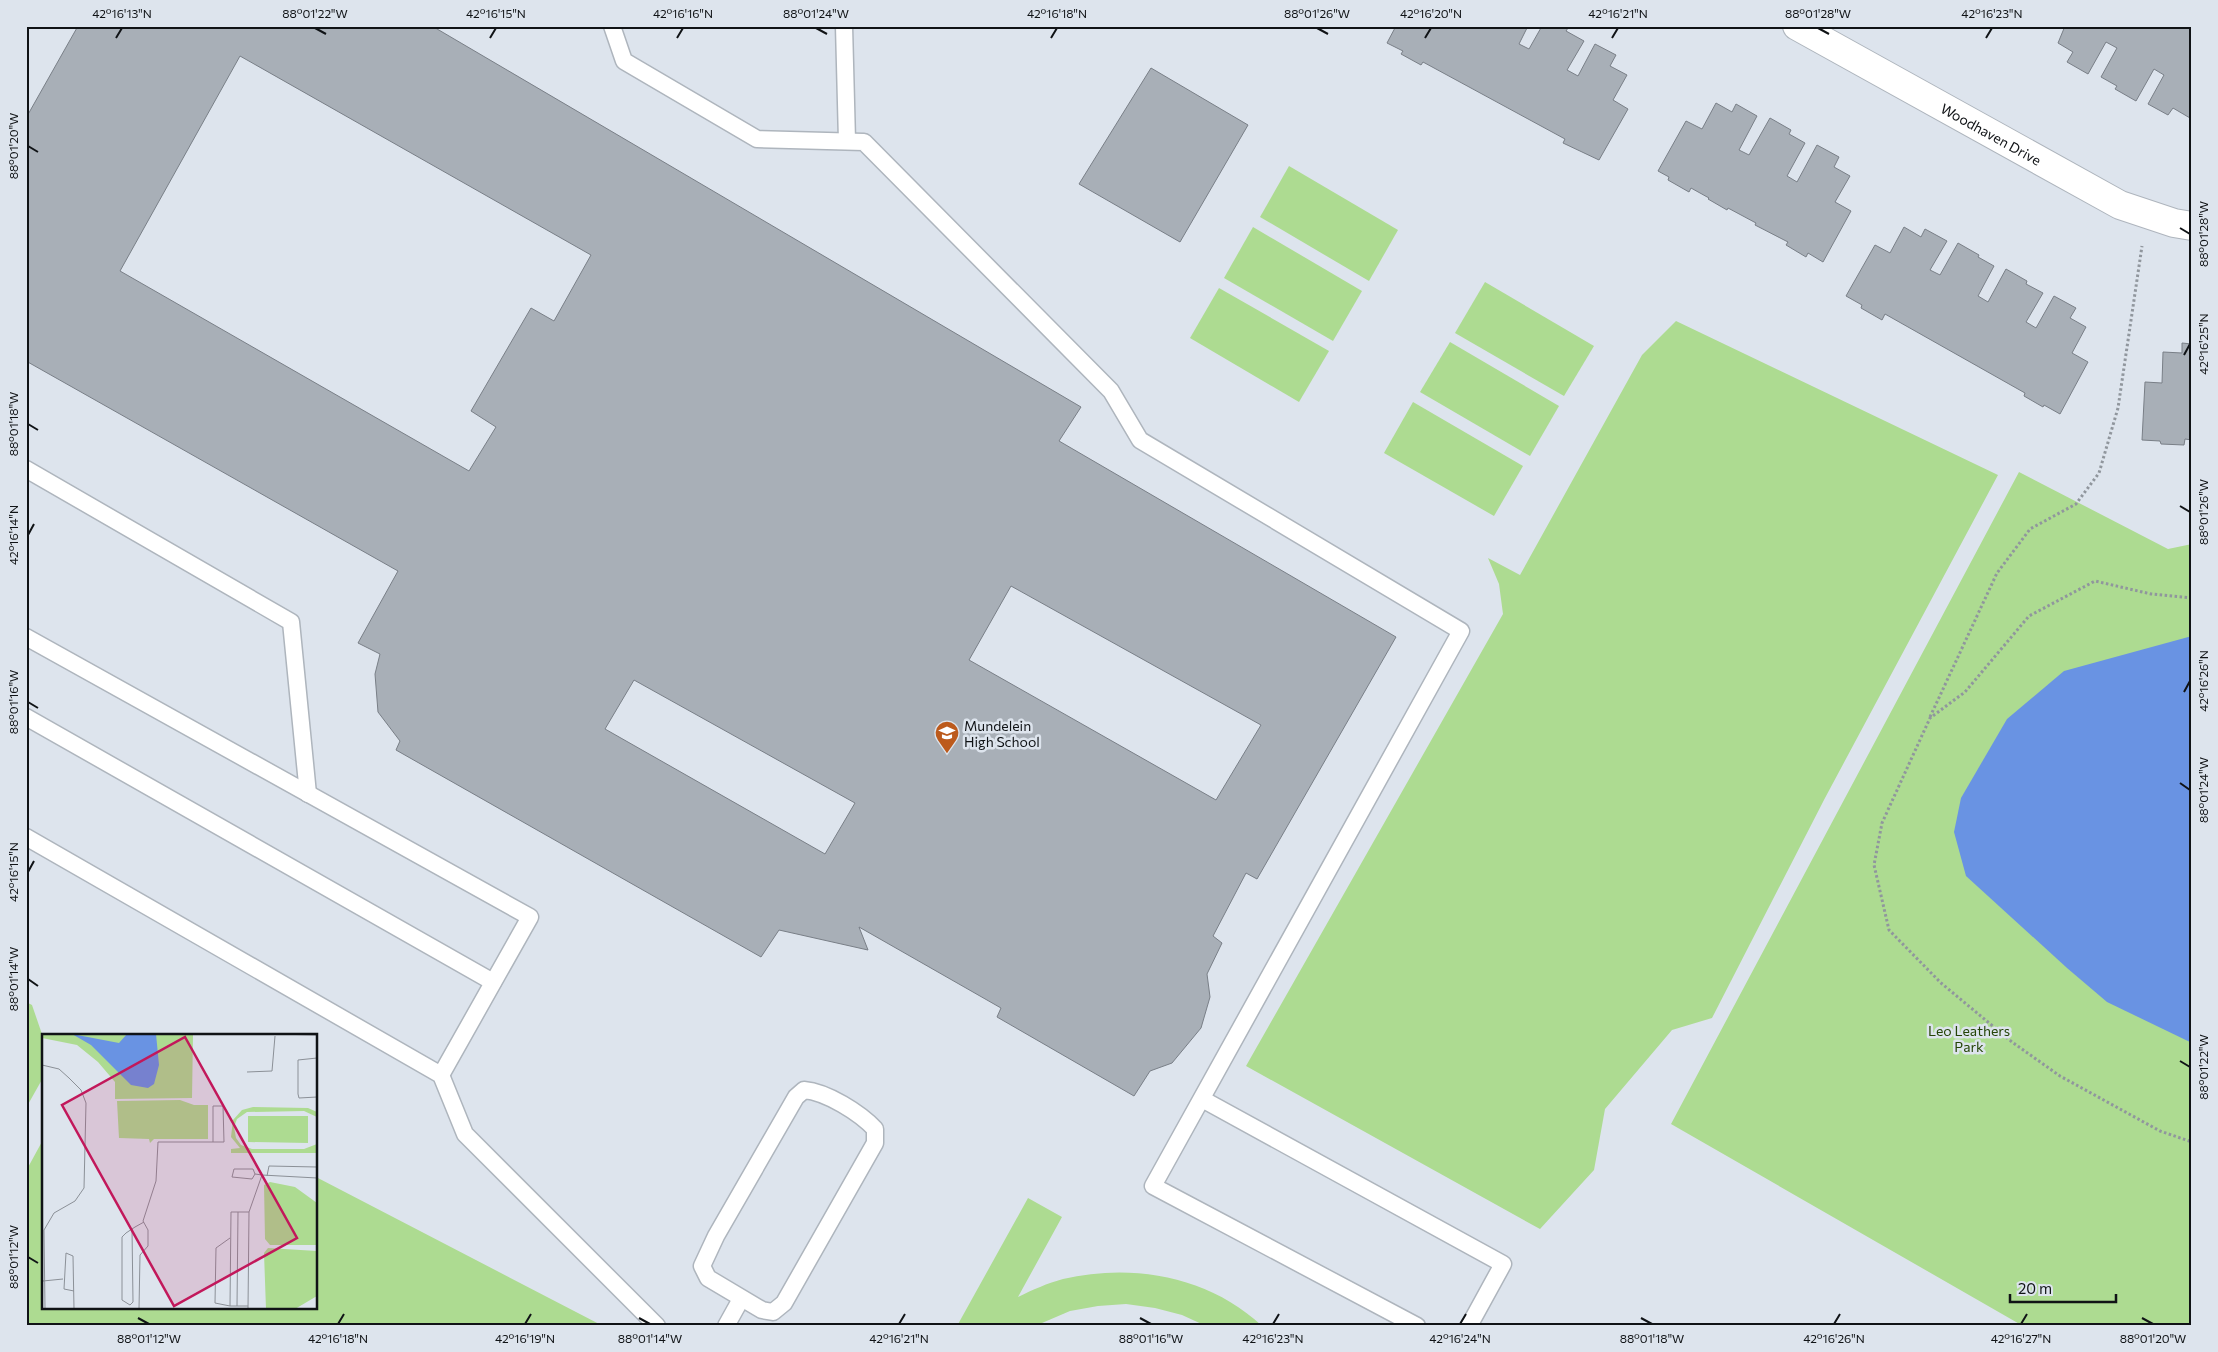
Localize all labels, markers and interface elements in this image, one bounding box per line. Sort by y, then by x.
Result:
text: 42°16'13"N [92,6,152,20]
text: 88°01'22"W [282,6,348,20]
text: 42°16'15"N [466,6,526,20]
text: 42°16'16"N [653,6,713,20]
text: 88°01'24"W [783,6,849,20]
text: 42°16'18"N [1027,6,1087,20]
text: 88°01'26"W [1284,6,1350,20]
text: 42°16'20"N [1400,6,1462,20]
text: 42°16'21"N [1588,6,1648,20]
text: 88°01'28"W [1785,6,1851,20]
text: 42°16'23"N [1961,6,2023,20]
street label: Woodhaven Drive [1938,99,2044,168]
text: 88°01'20"W [6,113,20,179]
text: 88°01'28"W [2196,201,2210,267]
text: 42°16'25"N [2196,313,2210,375]
text: 88°01'18"W [6,392,20,456]
text: 88°01'26"W [2196,479,2210,545]
text: 42°16'14"N [6,505,20,565]
text: 42°16'26"N [2196,650,2210,712]
text: 88°01'16"W [6,670,20,734]
place label: Mundelein High School [964,717,1040,750]
school or university icon: Mundelein High School [934,720,960,754]
text: 88°01'24"W [2196,757,2210,823]
text: 42°16'15"N [6,842,20,902]
text: 88°01'14"W [6,947,20,1011]
park label: Leo Leathers Park [1928,1022,2010,1055]
inset map [42,1034,318,1310]
text: 88°01'22"W [2196,1034,2210,1100]
text: 88°01'12"W [6,1225,20,1289]
scale bar [2010,1272,2117,1304]
text: 20 m [2018,1279,2052,1297]
text: 88°01'12"W [117,1331,181,1345]
text: 42°16'18"N [308,1331,368,1345]
text: 42°16'19"N [495,1331,555,1345]
text: 88°01'14"W [618,1331,682,1345]
text: 42°16'21"N [869,1331,929,1345]
text: 88°01'16"W [1119,1331,1183,1345]
text: 42°16'23"N [1242,1331,1304,1345]
text: 42°16'24"N [1429,1331,1491,1345]
text: 88°01'18"W [1620,1331,1684,1345]
text: 42°16'26"N [1803,1331,1865,1345]
text: 42°16'27"N [1991,1331,2051,1345]
text: 88°01'20"W [2120,1331,2186,1345]

